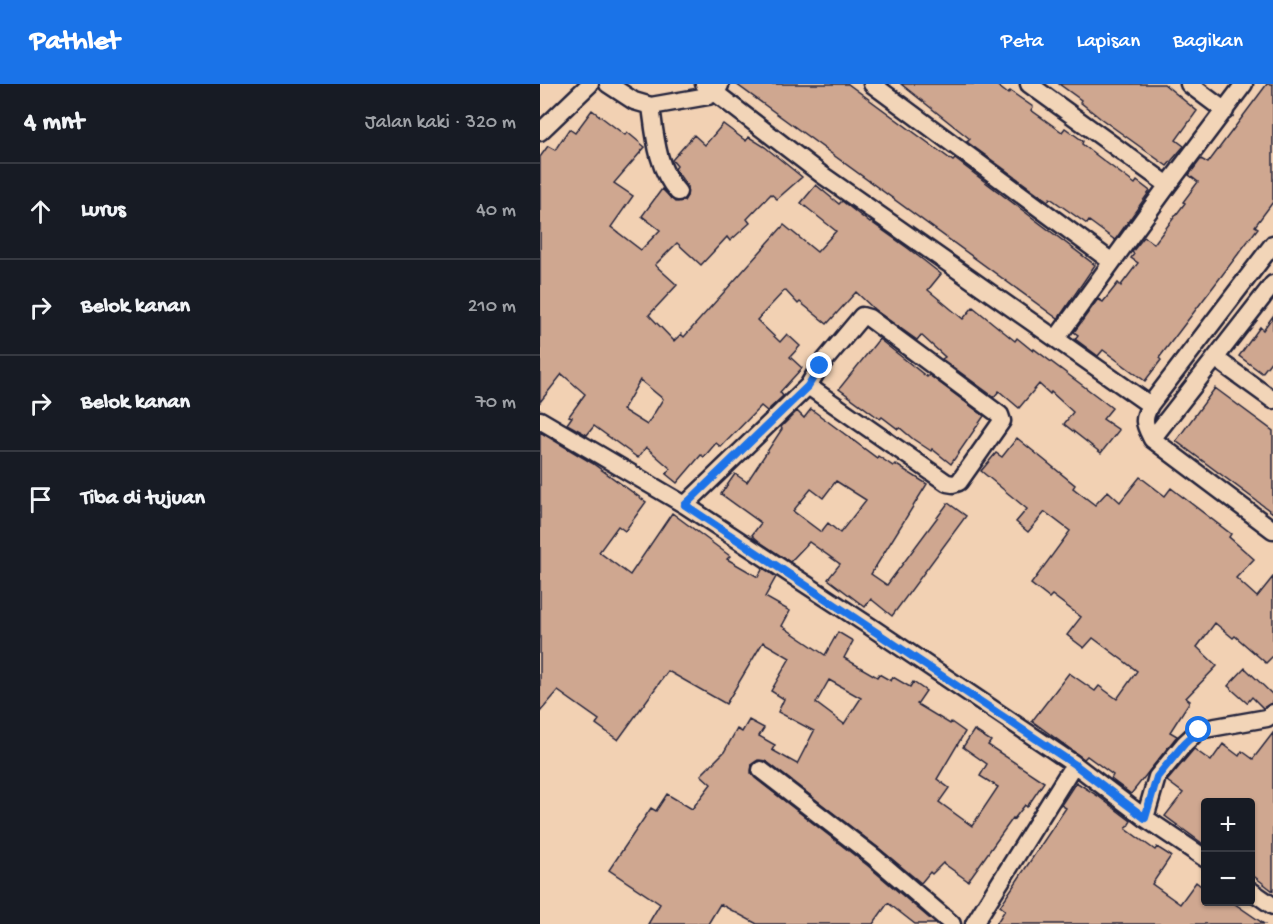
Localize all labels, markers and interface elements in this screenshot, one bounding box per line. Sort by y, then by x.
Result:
text: Pathlet [30,26,120,59]
text: Peta [1001,30,1044,55]
text: Lapisan [1077,30,1140,55]
text: Bagikan [1173,30,1243,55]
text: 4 mnt [24,108,84,139]
text: Jalan kaki · 320 m [365,112,516,135]
icon: ahead [24,195,57,228]
text: Lurus [81,198,126,224]
text: 40 m [476,200,516,223]
icon: right [24,291,57,324]
text: Belok kanan [81,294,190,320]
text: 210 m [468,296,516,319]
route end [806,352,832,378]
icon: right [24,387,57,420]
text: Belok kanan [81,390,190,416]
text: 70 m [475,392,516,415]
icon: arrive [24,483,57,516]
text: Tiba di tujuan [81,486,205,512]
route start [1185,716,1211,742]
map controls [1201,798,1255,906]
button: + [1201,798,1255,852]
button: − [1201,852,1255,906]

